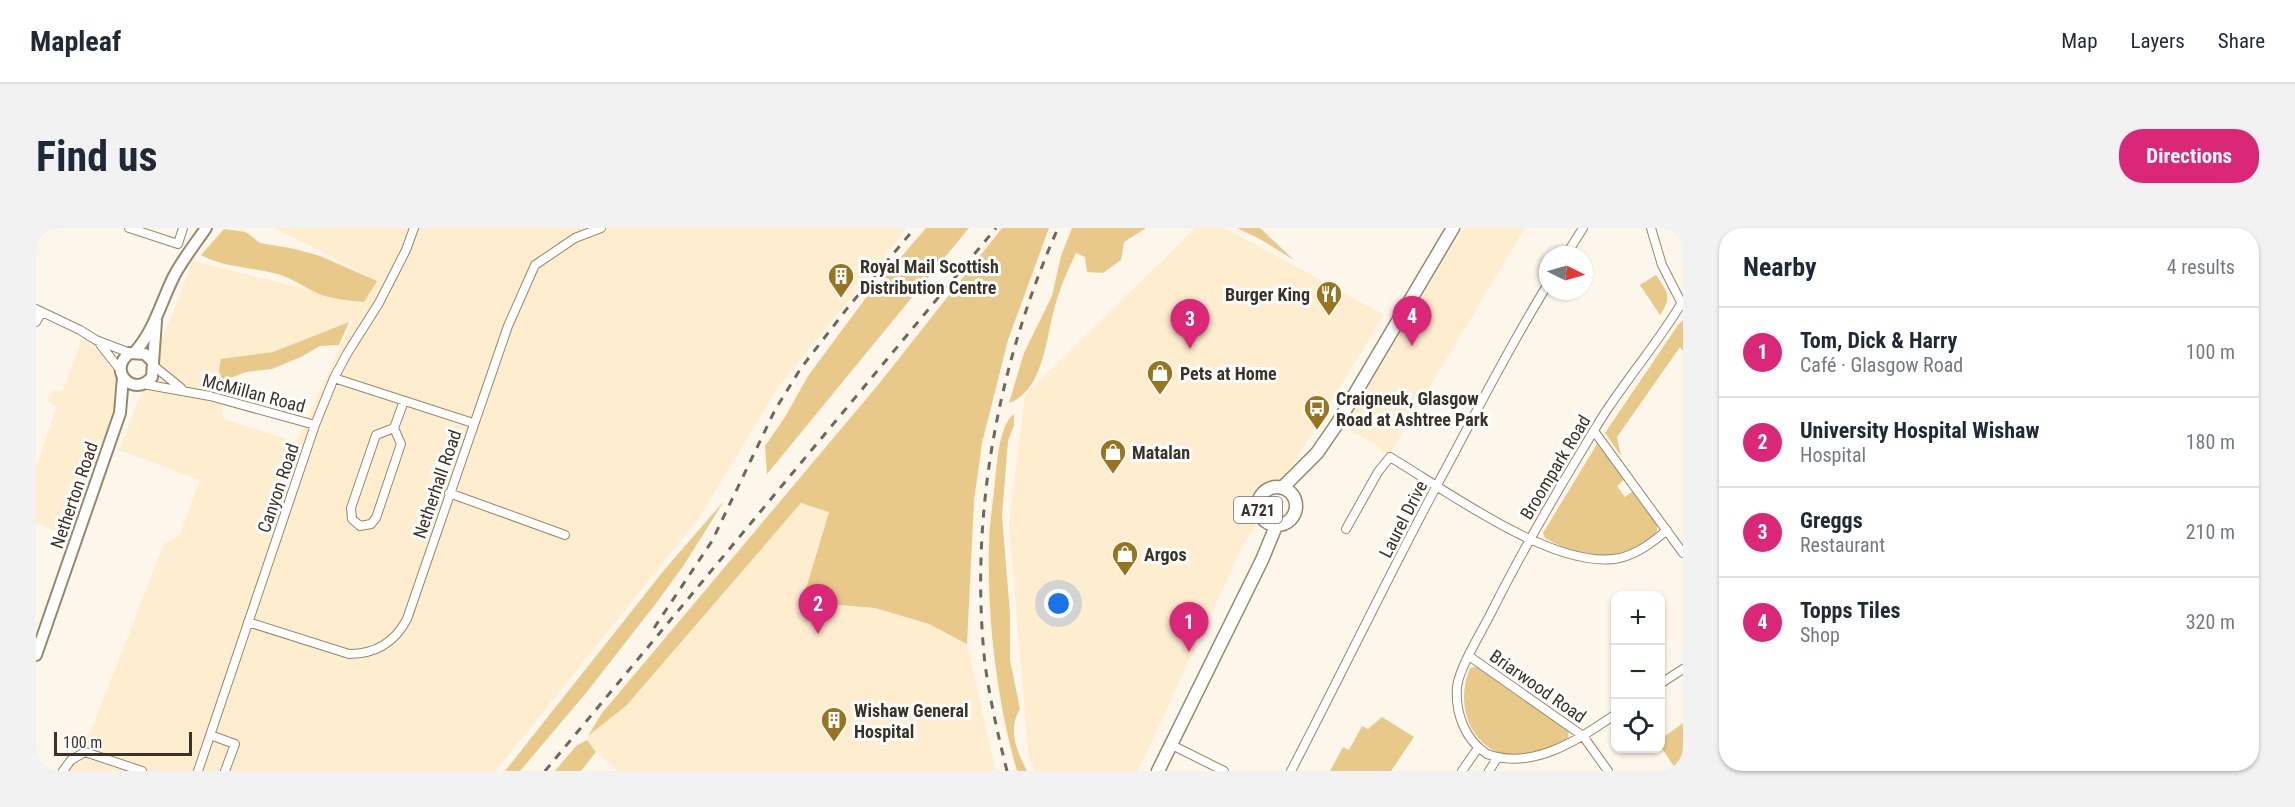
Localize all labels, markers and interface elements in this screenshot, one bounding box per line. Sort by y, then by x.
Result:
text: Mapleaf [30,25,121,58]
text: Map [2061,29,2098,53]
text: Layers [2131,29,2185,53]
text: Share [2218,29,2265,53]
button: Directions [2119,129,2259,183]
text: Find us [36,132,157,181]
north arrow [1539,246,1593,300]
text: Nearby [1743,252,1817,282]
text: 4 results [2167,255,2235,279]
place label: Royal Mail Scottish Distribution Centre [860,256,999,298]
building icon: Royal Mail Scottish Distribution Centre [826,261,856,299]
restaurant icon: Burger King [1314,279,1344,317]
place label: Burger King [1225,284,1310,305]
pin: 4 [1392,296,1432,346]
pin: 3 [1170,300,1210,349]
text: Tom, Dick & Harry [1800,328,1957,353]
text: 1 [1757,340,1768,364]
text: 100 m [2186,340,2235,364]
text: Café · Glasgow Road [1800,353,1963,377]
shop icon: Pets at Home [1145,358,1175,396]
place label: Pets at Home [1180,363,1277,384]
street label: McMillan Road [200,369,308,417]
place label: Craigneuk, Glasgow Road at Ashtree Park [1336,388,1489,430]
bus stop icon: Craigneuk, Glasgow Road at Ashtree Park [1302,393,1332,431]
street label: Broompark Road [1516,411,1594,523]
text: University Hospital Wishaw [1800,418,2039,443]
street label: Netherhall Road [409,427,465,541]
text: 2 [1757,430,1768,454]
text: 180 m [2186,430,2235,454]
shop icon: Matalan [1098,437,1128,475]
street label: Netherton Road [46,439,102,551]
street label: Canyon Road [253,441,303,535]
place label: Matalan [1132,442,1190,463]
text: Hospital [1800,443,1866,467]
street label: Laurel Drive [1375,477,1431,561]
road number: A721 [1234,497,1282,523]
text: Greggs [1800,508,1863,533]
text: 3 [1757,520,1768,544]
text: 210 m [2186,520,2235,544]
text: Restaurant [1800,533,1885,557]
shop icon: Argos [1110,539,1140,577]
place label: Argos [1144,544,1187,565]
pin: 2 [798,584,838,634]
your location [1044,589,1073,618]
map controls [1611,591,1665,753]
button: + [1611,591,1665,645]
text: Topps Tiles [1800,598,1900,623]
pin: 1 [1170,602,1208,652]
text: 4 [1757,610,1768,634]
text: 320 m [2186,610,2235,634]
text: Shop [1800,623,1840,647]
street label: Briarwood Road [1486,645,1590,727]
button: − [1611,645,1665,699]
button: locate [1611,699,1665,753]
place label: Wishaw General Hospital [854,700,968,742]
building icon: Wishaw General Hospital [819,705,849,743]
scale bar [54,729,192,756]
text: 100 m [63,733,102,752]

